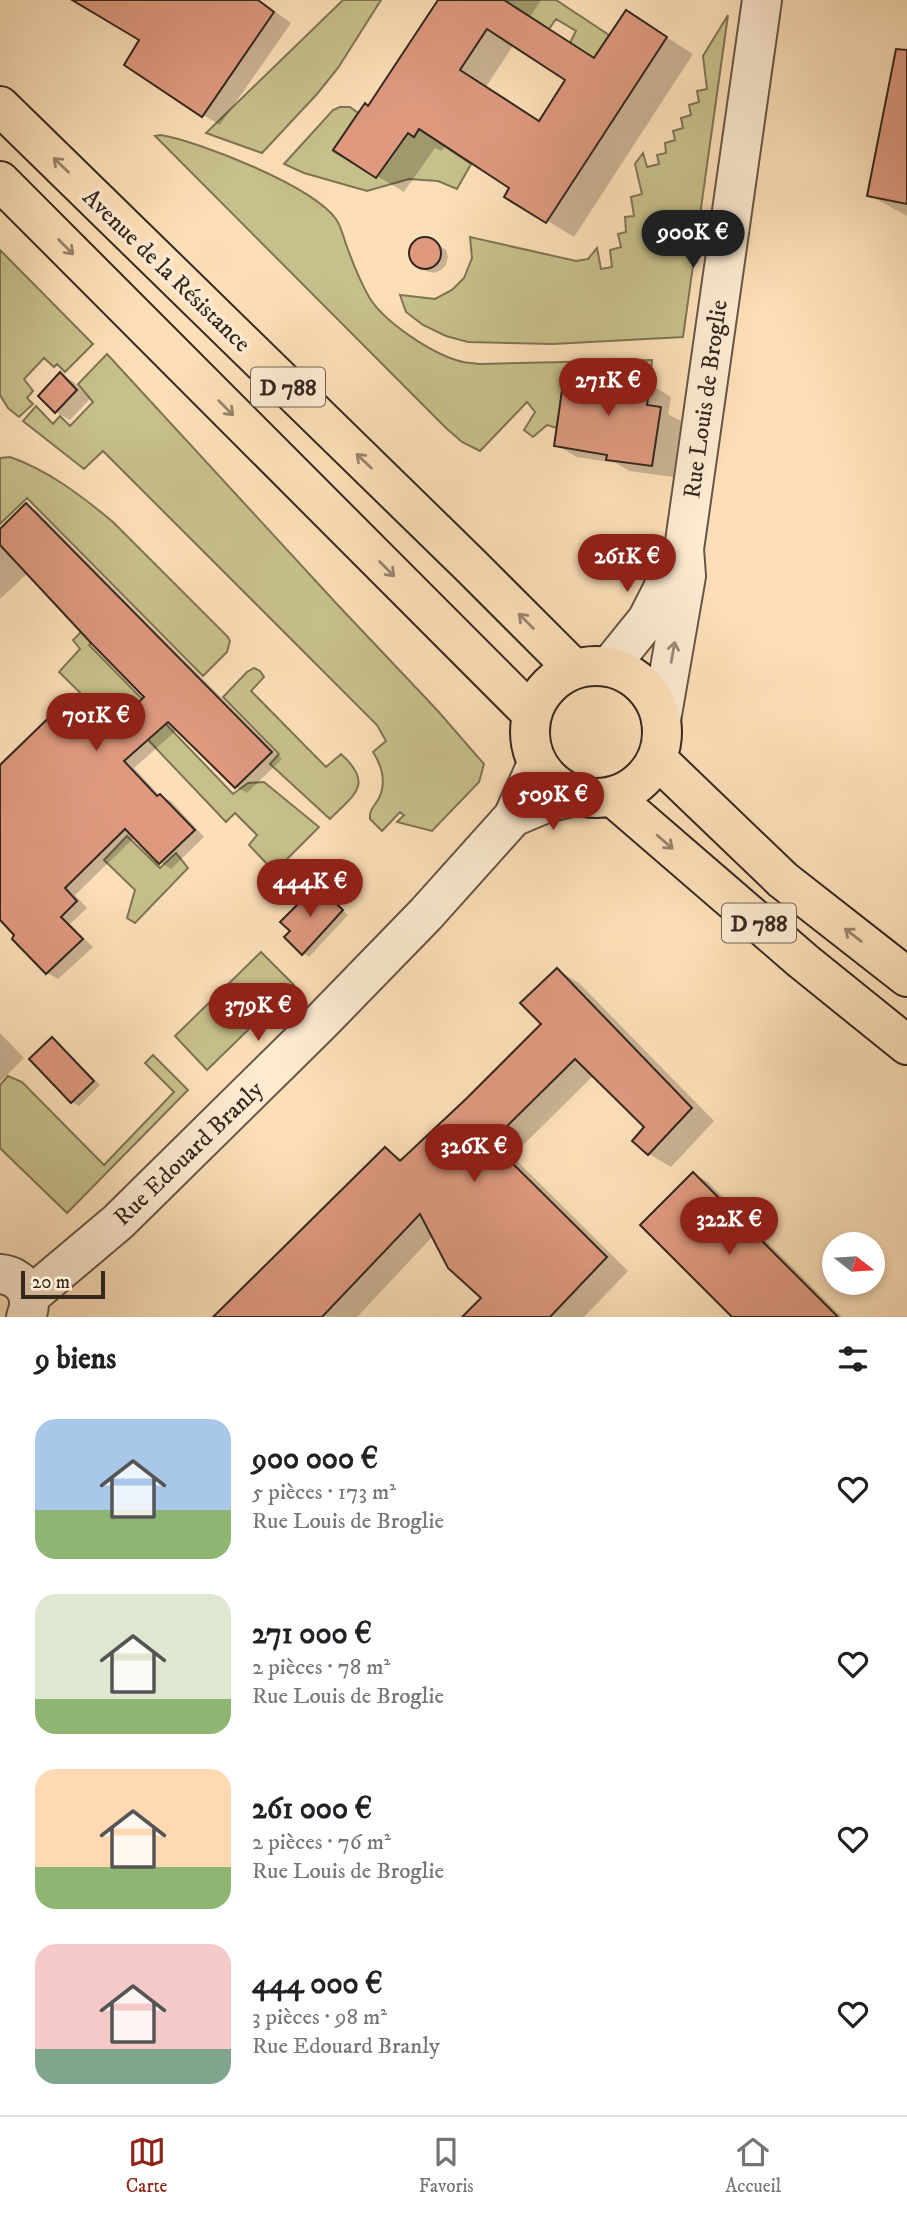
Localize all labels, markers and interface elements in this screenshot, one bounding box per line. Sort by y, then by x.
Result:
one-way arrow [53,157,70,174]
street label: Avenue de la Résistance [76,183,257,359]
pin: 900K € [636,210,750,270]
text: 900K € [658,218,728,247]
one-way arrow [57,238,74,255]
street label: Rue Louis de Broglie [677,298,735,500]
pin: 271K € [551,358,665,418]
text: 271K € [575,366,641,395]
road number: D 788 [251,368,325,406]
one-way arrow [218,399,235,416]
one-way arrow [355,453,372,470]
pin: 261K € [570,534,684,594]
text: 261K € [594,542,660,571]
one-way arrow [378,560,395,577]
one-way arrow [517,613,534,630]
one-way arrow [667,641,680,664]
pin: 701K € [39,694,153,753]
text: 701K € [62,701,130,730]
pin: 509K € [496,772,610,832]
text: 509K € [518,780,588,809]
one-way arrow [655,834,673,850]
pin: 444K € [253,860,367,919]
text: 444K € [273,867,347,896]
road number: D 788 [722,904,796,942]
one-way arrow [844,928,863,943]
pin: 379K € [201,984,315,1043]
text: 379K € [225,991,291,1020]
street label: Rue Edouard Branly [108,1074,270,1233]
pin: 326K € [417,1124,531,1184]
text: 326K € [441,1132,507,1161]
pin: 322K € [672,1198,786,1257]
text: 322K € [696,1205,762,1234]
north arrow [822,1232,886,1295]
map controls [822,1232,885,1295]
scale bar [21,1268,105,1300]
text: 20 m [32,1271,70,1294]
icon: filters [834,1340,872,1378]
text: 9 biens [35,1341,116,1378]
text: 900 000 € [252,1441,378,1478]
icon: home [91,1447,175,1531]
icon: heart [834,1470,872,1508]
text: 5 pièces · 173 m² [252,1478,396,1507]
text: Rue Louis de Broglie [252,1507,444,1536]
text: 271 000 € [252,1616,372,1653]
icon: home [91,1622,175,1706]
icon: heart [834,1645,872,1683]
text: 2 pièces · 78 m² [252,1653,390,1682]
text: Rue Louis de Broglie [252,1682,444,1711]
text: 261 000 € [252,1791,372,1828]
icon: home [91,1797,175,1881]
icon: heart [834,1820,872,1858]
text: 2 pièces · 76 m² [252,1828,391,1857]
text: Rue Louis de Broglie [252,1857,444,1886]
text: 444 000 € [252,1966,383,2003]
icon: home [91,1972,175,2056]
icon: heart [834,1995,872,2033]
text: 3 pièces · 98 m² [252,2003,387,2032]
text: Rue Edouard Branly [252,2032,440,2061]
tab: Carte [126,2133,167,2198]
tab: Favoris [419,2133,474,2198]
tab: Accueil [725,2133,781,2198]

